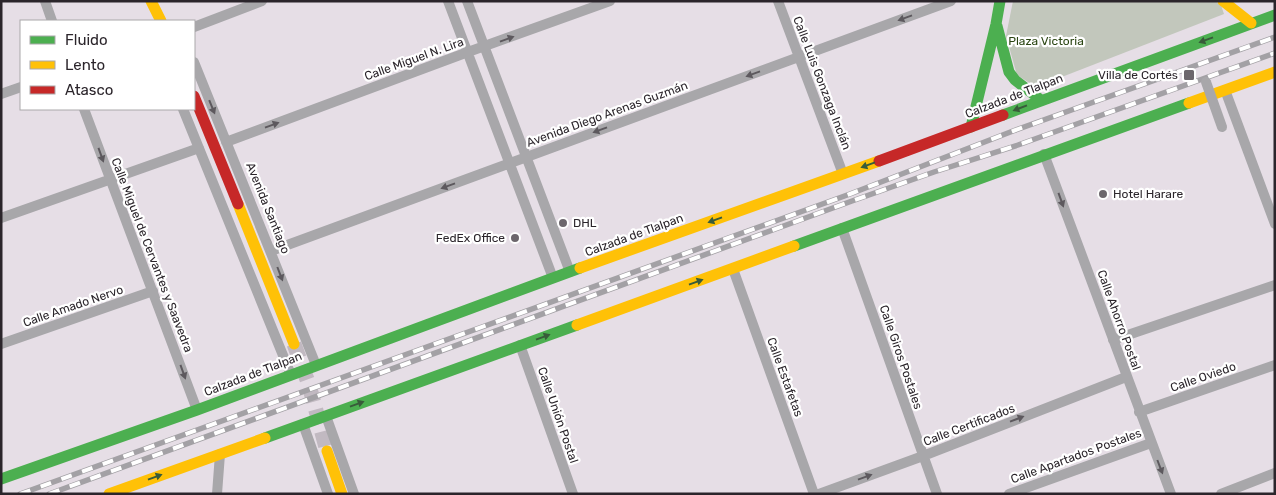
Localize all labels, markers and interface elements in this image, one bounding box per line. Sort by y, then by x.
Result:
street label: Calle Luis Gonzaga Inclán [790,14,854,152]
one-way arrow [898,15,913,22]
legend [20,20,195,110]
text: Fluido [65,31,108,49]
park label: Plaza Victoria [1008,34,1084,48]
street label: Calle Miguel N. Lira [363,35,465,83]
one-way arrow [499,35,514,42]
one-way arrow [1198,37,1213,44]
text: Lento [65,56,105,74]
place label: Villa de Cortés [1098,68,1178,82]
marker: Villa de Cortés [1182,68,1196,82]
one-way arrow [745,70,760,78]
street label: Calzada de Tlalpan [963,71,1065,121]
street label: Avenida Diego Arenas Guzmán [524,78,690,150]
text: Atasco [65,81,113,99]
one-way arrow [208,100,216,115]
one-way arrow [1012,104,1027,112]
one-way arrow [265,121,280,129]
one-way arrow [593,127,608,134]
one-way arrow [98,147,105,162]
street label: Calle Miguel de Cervantes y Saavedra [108,156,196,354]
street label: Avenida Santiago [243,160,293,256]
one-way arrow [860,161,875,169]
one-way arrow [440,182,455,190]
place label: Hotel Harare [1113,187,1183,201]
marker: Hotel Harare [1097,188,1109,200]
one-way arrow [1057,193,1065,208]
street label: Calzada de Tlalpan [583,211,685,259]
place label: DHL [573,216,597,230]
one-way arrow [707,216,722,224]
marker: DHL [557,217,569,229]
place label: FedEx Office [436,231,505,245]
marker: FedEx Office [509,232,521,244]
one-way arrow [276,267,284,282]
street label: Calle Ahorro Postal [1094,268,1144,372]
one-way arrow [689,278,704,286]
street label: Calle Amado Nervo [21,282,125,330]
street label: Calle Giros Postales [877,303,925,411]
one-way arrow [536,333,551,341]
street label: Calle Estafetas [764,335,806,419]
street label: Calzada de Tlalpan [202,349,304,399]
street label: Calle Oviedo [1168,359,1238,395]
one-way arrow [179,365,187,380]
street label: Calle Unión Postal [535,365,581,465]
one-way arrow [350,400,365,408]
street label: Calle Certificados [921,401,1017,449]
one-way arrow [1010,415,1025,423]
street label: Calle Apartados Postales [1009,426,1143,486]
one-way arrow [1157,460,1165,474]
one-way arrow [148,473,163,481]
one-way arrow [858,473,873,481]

